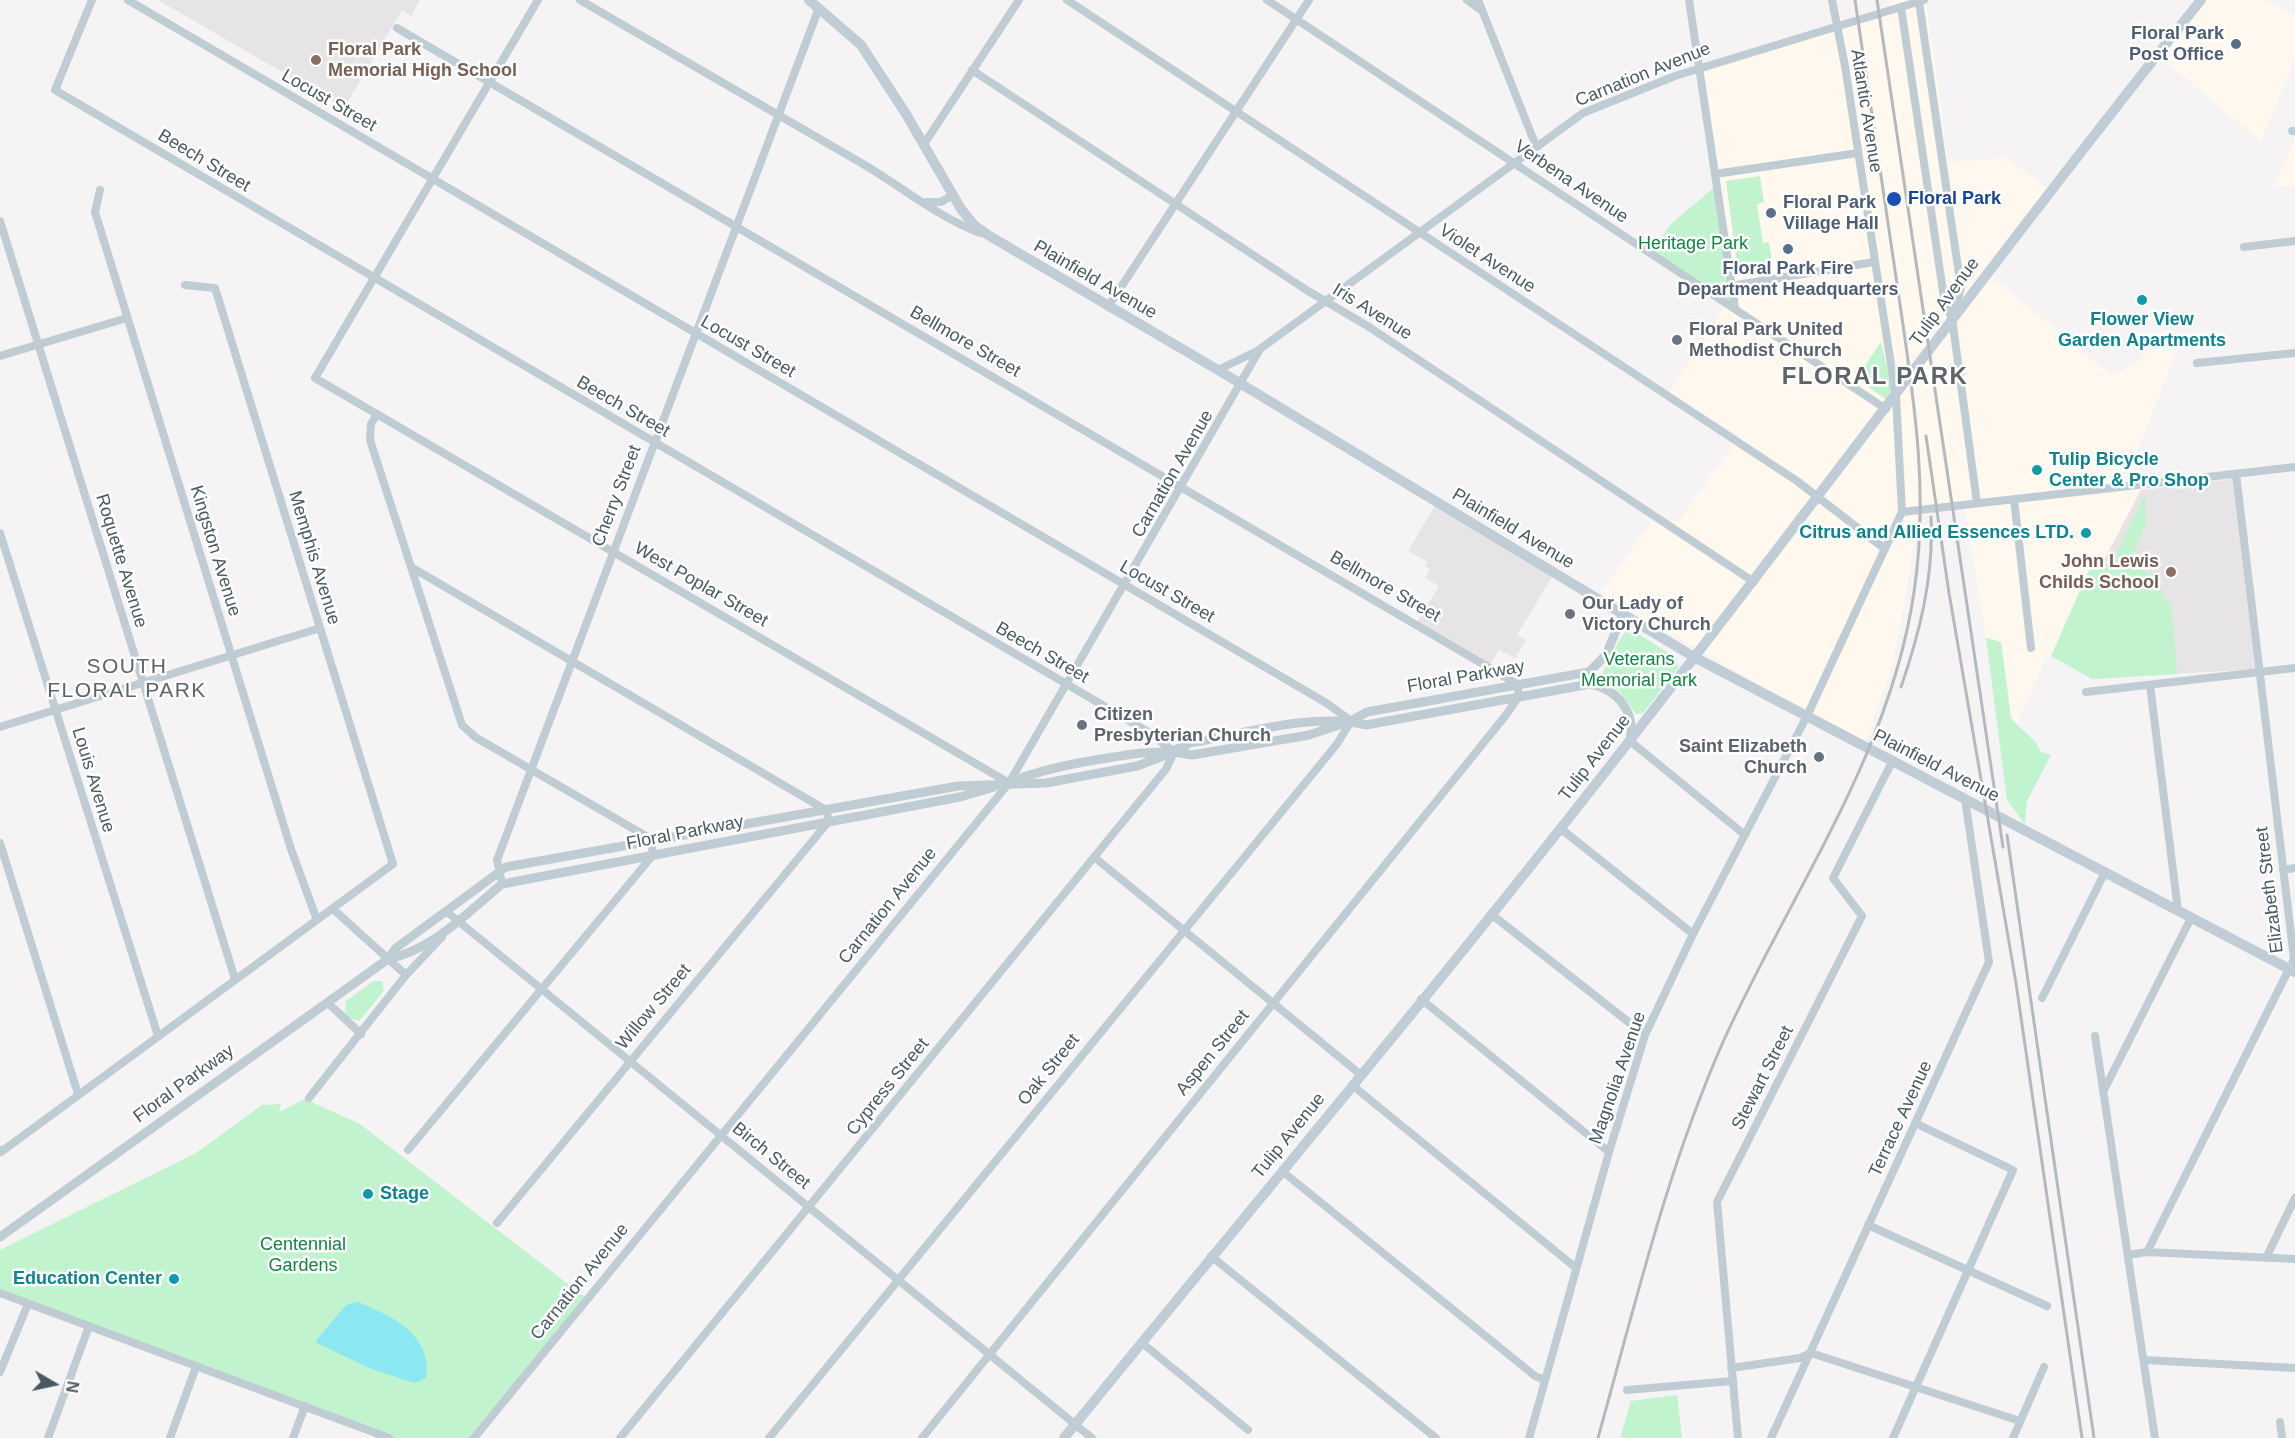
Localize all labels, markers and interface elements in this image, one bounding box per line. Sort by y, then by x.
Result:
place label: Floral Park Post Office [2129,23,2224,66]
marker: Floral Park Post Office [2229,37,2243,51]
street label: Carnation Avenue [1572,38,1714,112]
place label: Floral Park Memorial High School [328,39,517,82]
street label: Atlantic Avenue [1846,48,1886,174]
marker: Floral Park Memorial High School [309,53,323,67]
street label: Locust Street [278,65,380,137]
street label: Beech Street [154,125,254,197]
street label: Verbena Avenue [1510,136,1632,228]
place label: Floral Park [1908,188,2001,210]
marker: Floral Park [1885,190,1903,208]
place label: Floral Park Village Hall [1783,192,1879,234]
marker: Floral Park Village Hall [1764,206,1778,220]
street label: Violet Avenue [1435,220,1539,298]
park label: Heritage Park [1638,233,1748,255]
street label: Plainfield Avenue [1030,236,1160,324]
marker: Floral Park Fire Department Headquarters [1781,242,1795,256]
street label: Tulip Avenue [1906,254,1984,350]
place label: Floral Park Fire Department Headquarters [1677,258,1899,300]
street label: Iris Avenue [1328,279,1416,345]
marker: Flower View Garden Apartments [2135,293,2149,307]
street label: Bellmore Street [906,302,1024,382]
place label: Flower View Garden Apartments [2058,309,2226,352]
street label: Locust Street [697,311,799,383]
place label: Floral Park United Methodist Church [1689,319,1843,362]
marker: Floral Park United Methodist Church [1670,333,1684,347]
district label: FLORAL PARK [1782,363,1968,391]
street label: Beech Street [573,372,673,442]
street label: Carnation Avenue [1128,406,1218,542]
street label: Cherry Street [588,442,646,550]
place label: Tulip Bicycle Center & Pro Shop [2049,449,2209,492]
marker: Tulip Bicycle Center & Pro Shop [2030,463,2044,477]
street label: Kingston Avenue [185,483,245,619]
street label: Plainfield Avenue [1448,484,1578,574]
street label: Memphis Avenue [283,489,345,627]
street label: Roquette Avenue [90,491,152,631]
place label: Citrus and Allied Essences LTD. [1799,522,2074,544]
marker: Citrus and Allied Essences LTD. [2079,526,2093,540]
street label: West Poplar Street [630,538,772,632]
street label: Bellmore Street [1326,547,1444,627]
place label: John Lewis Childs School [2039,551,2159,594]
street label: Locust Street [1116,556,1218,628]
marker: John Lewis Childs School [2164,565,2178,579]
place label: Our Lady of Victory Church [1582,593,1711,636]
marker: Our Lady of Victory Church [1563,607,1577,621]
street label: Beech Street [992,618,1092,688]
park label: Veterans Memorial Park [1581,649,1697,692]
district label: SOUTH FLORAL PARK [47,654,207,704]
street label: Floral Parkway [1406,656,1526,698]
place label: Citizen Presbyterian Church [1094,704,1271,746]
street label: Tulip Avenue [1554,710,1636,806]
marker: Citizen Presbyterian Church [1075,718,1089,732]
street label: Louis Avenue [67,725,119,835]
street label: Plainfield Avenue [1869,725,2003,807]
place label: Saint Elizabeth Church [1679,736,1807,778]
marker: Saint Elizabeth Church [1812,750,1826,764]
street label: Floral Parkway [625,811,745,855]
street label: Elizabeth Street [2252,826,2288,954]
street label: Carnation Avenue [834,843,942,969]
street label: Willow Street [612,960,696,1054]
street label: Aspen Street [1172,1006,1254,1100]
street label: Magnolia Avenue [1585,1009,1651,1147]
street label: Stewart Street [1727,1022,1799,1134]
street label: Oak Street [1014,1030,1084,1110]
street label: Cypress Street [842,1034,934,1140]
street label: Floral Parkway [130,1040,238,1128]
street label: Terrace Avenue [1865,1057,1937,1181]
street label: Tulip Avenue [1248,1089,1330,1183]
street label: Birch Street [728,1118,814,1194]
place label: Stage [380,1183,429,1205]
marker: Stage [361,1187,375,1201]
street label: Carnation Avenue [526,1219,634,1345]
park label: Centennial Gardens [260,1234,346,1276]
place label: Education Center [13,1268,162,1290]
marker: Education Center [167,1272,181,1286]
north arrow [24,1354,84,1414]
text: N [63,1380,82,1394]

